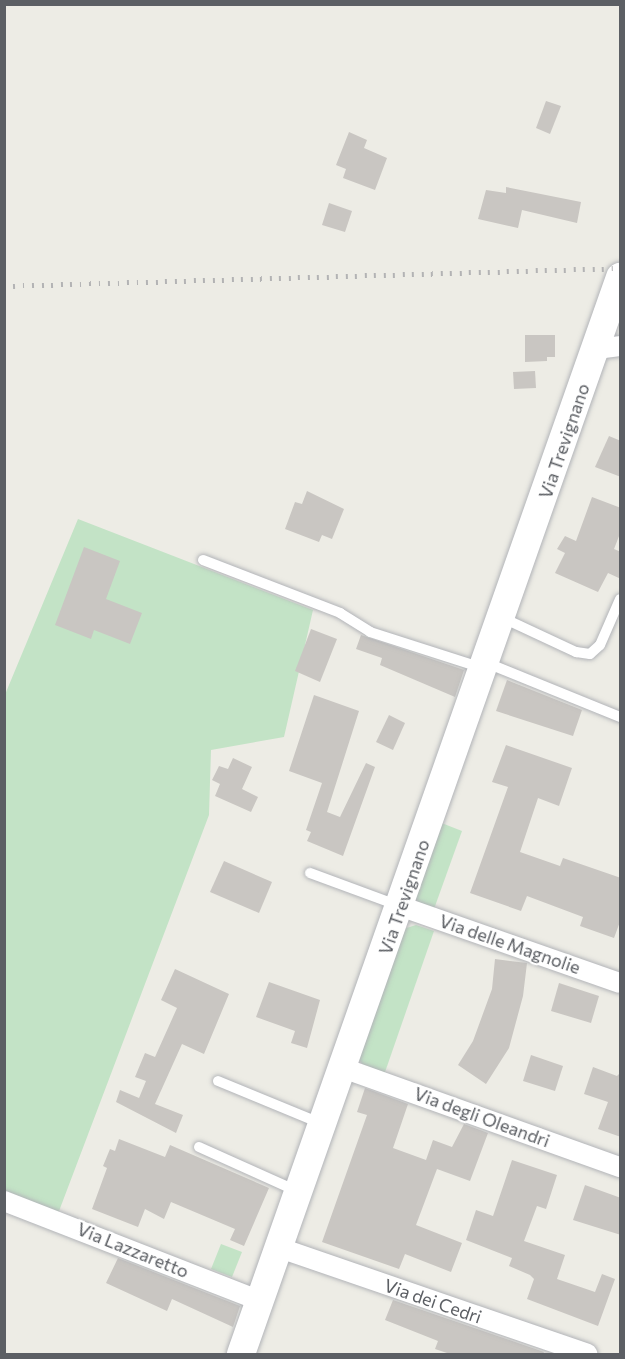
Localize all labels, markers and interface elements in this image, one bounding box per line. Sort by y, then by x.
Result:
street label: Via Trevignano [534,381,594,501]
street label: Via Trevignano [374,837,434,957]
street label: Via delle Magnolie [437,910,583,978]
street label: Via degli Oleandri [411,1082,553,1152]
street label: Via Lazzaretto [74,1218,192,1282]
street label: Via dei Cedri [381,1274,485,1328]

